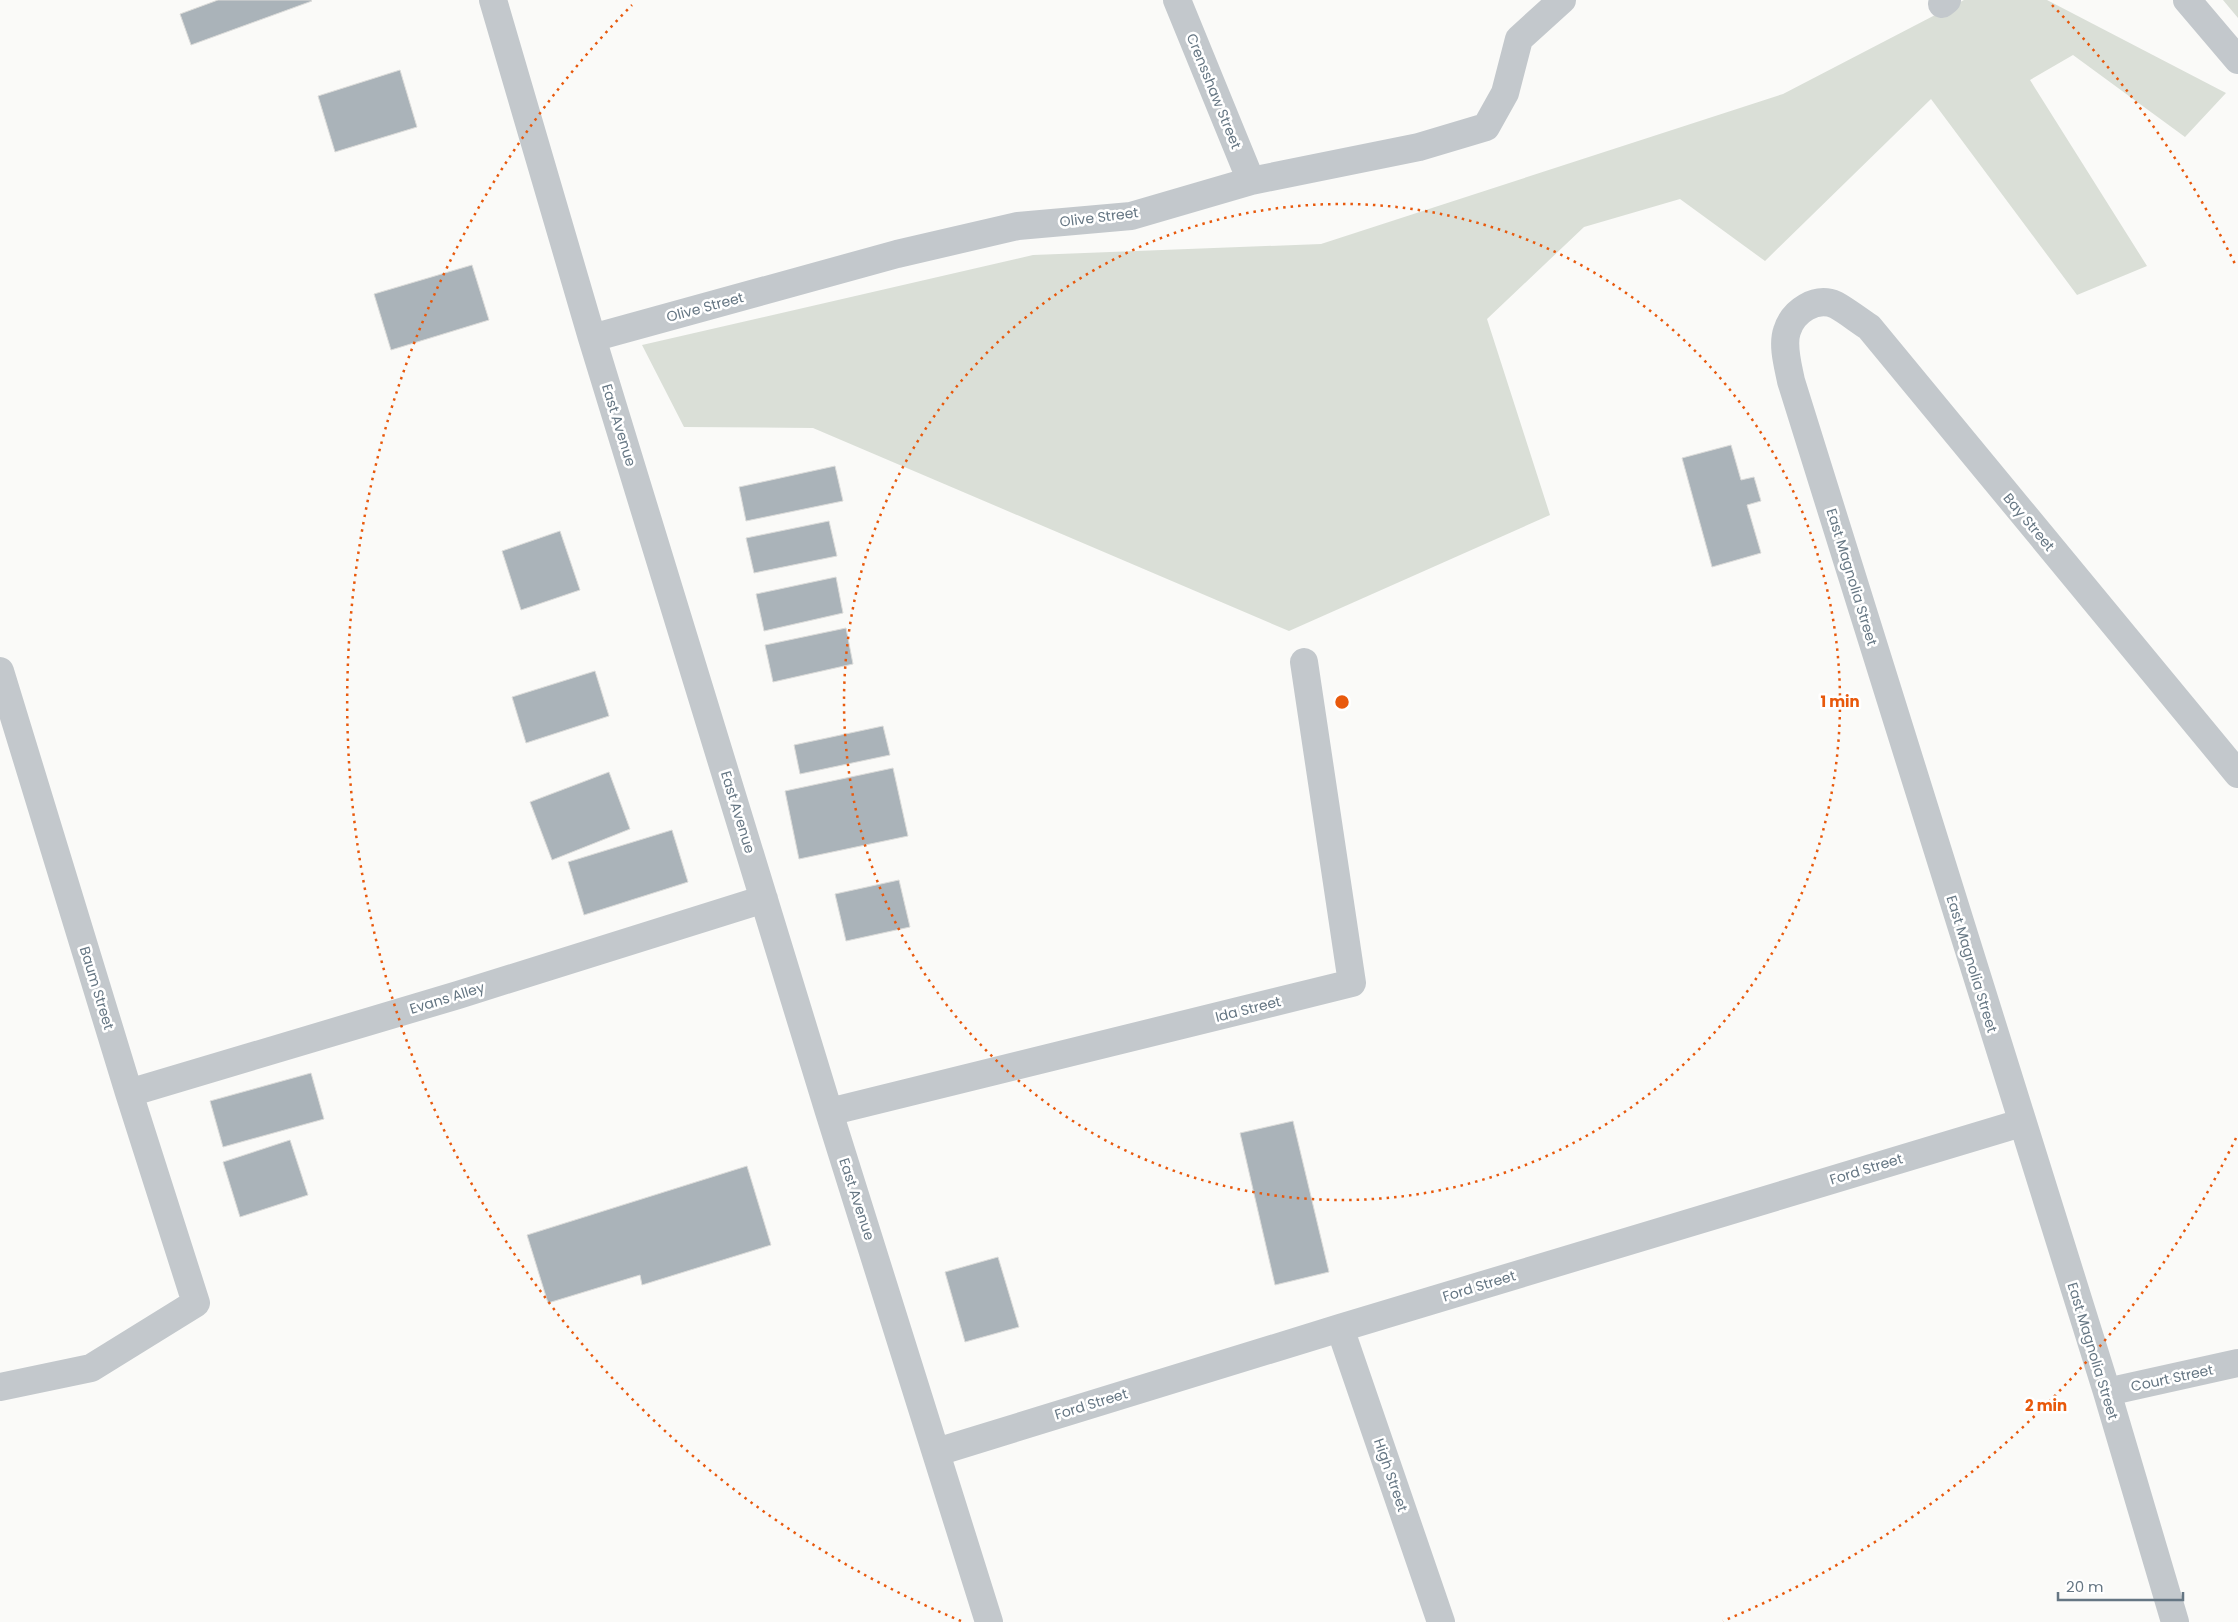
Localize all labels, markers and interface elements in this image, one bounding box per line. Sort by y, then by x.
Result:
street label: Crensshaw Street [1182,30,1246,152]
street label: Olive Street [1058,202,1140,232]
street label: Olive Street [664,287,746,327]
street label: East Avenue [597,381,641,469]
street label: Bay Street [1999,489,2059,555]
street label: East Magnolia Street [1822,506,1882,648]
text: 1 min [1820,691,1860,712]
centre of rings [1333,693,1351,711]
street label: East Avenue [716,768,760,856]
street label: East Magnolia Street [1942,893,2002,1035]
street label: Baum Street [75,944,119,1032]
street label: Evans Alley [407,977,487,1019]
street label: Ida Street [1213,991,1283,1027]
street label: Ford Street [1827,1148,1905,1190]
street label: East Avenue [834,1155,880,1243]
street label: Ford Street [1440,1265,1518,1307]
street label: East Magnolia Street [2063,1280,2123,1422]
street label: Court Street [2129,1360,2215,1396]
street label: Ford Street [1052,1383,1130,1425]
text: 2 min [2025,1395,2067,1416]
street label: High Street [1369,1436,1413,1514]
scale bar [2058,1570,2183,1602]
text: 20 m [2066,1576,2104,1597]

